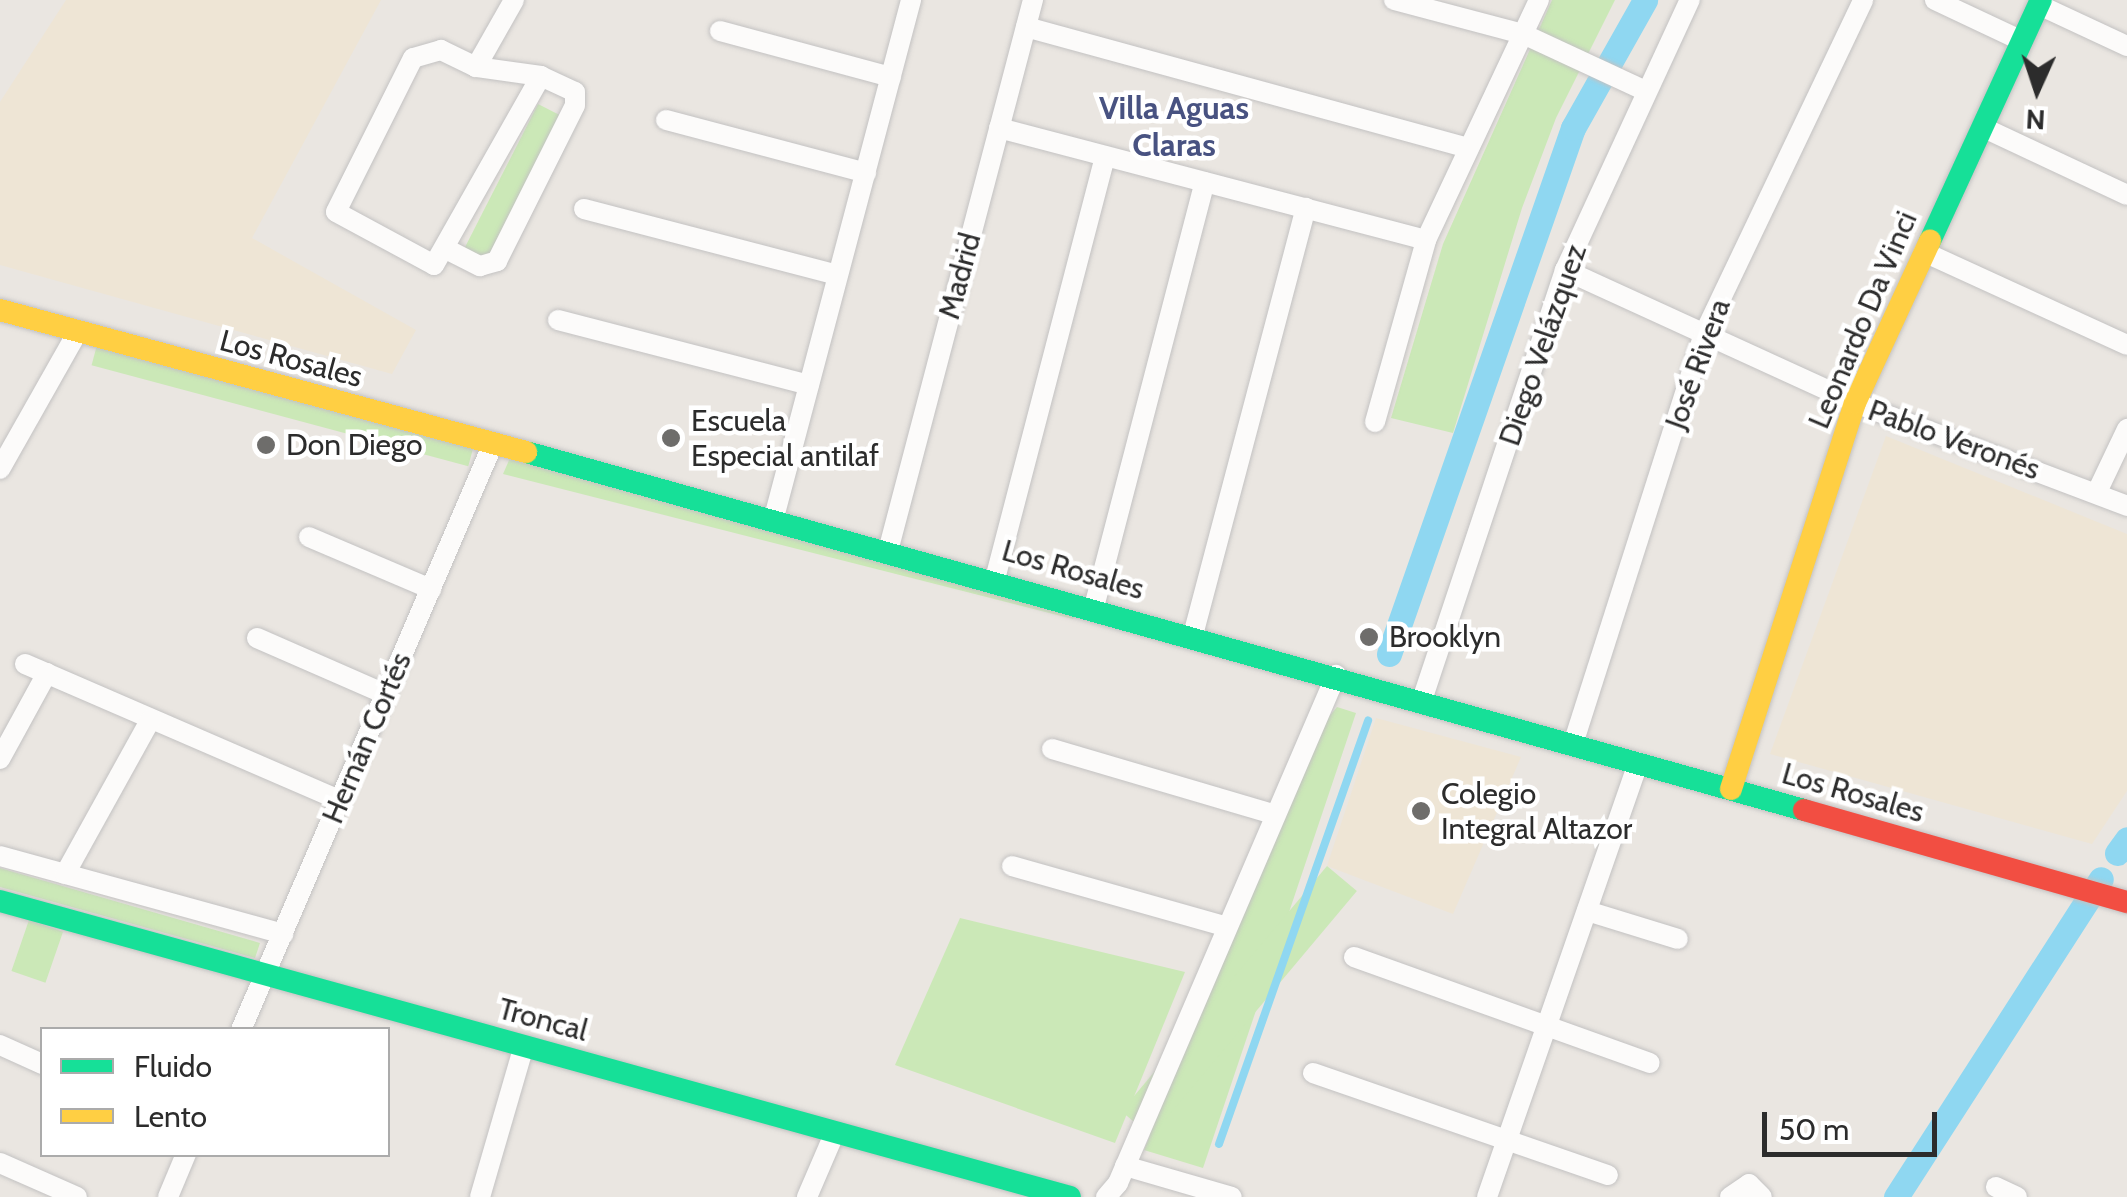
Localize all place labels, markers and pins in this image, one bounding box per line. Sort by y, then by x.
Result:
place label: Escuela Especial antilaf [691,403,879,474]
place label: Don Diego [286,427,422,463]
marker: Escuela Especial antilaf [660,427,682,449]
marker: Don Diego [255,434,277,456]
place label: Brooklyn [1389,619,1501,655]
marker: Brooklyn [1358,626,1380,648]
place label: Colegio Integral Altazor [1441,776,1632,846]
marker: Colegio Integral Altazor [1410,800,1432,822]

